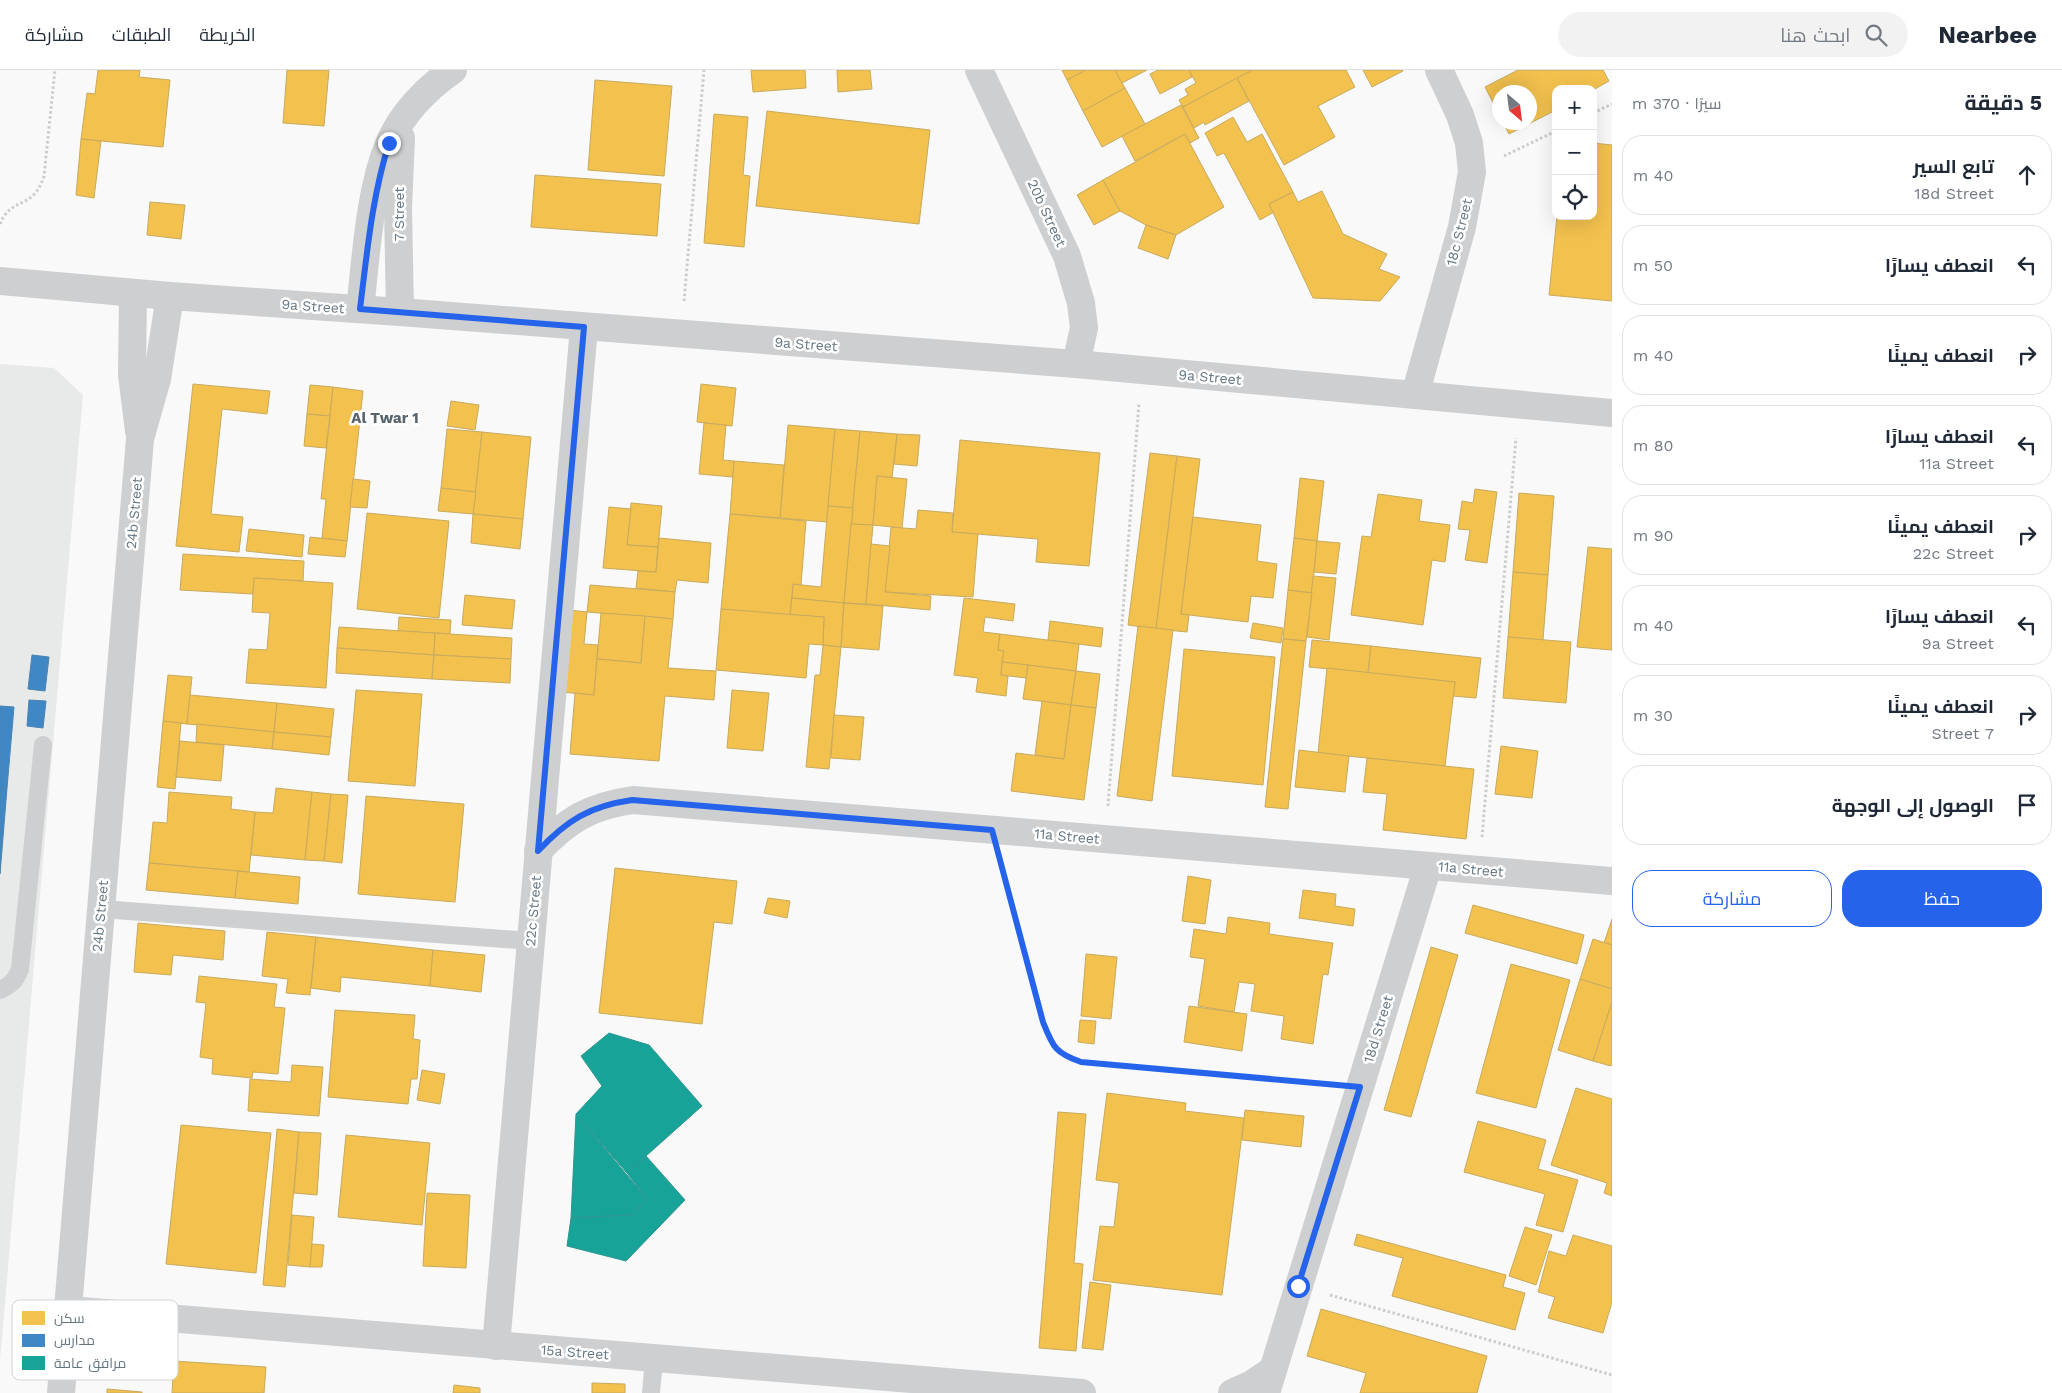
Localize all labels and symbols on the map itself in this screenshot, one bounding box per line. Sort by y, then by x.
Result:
north arrow [1492,85,1537,130]
route end [378,132,401,155]
street label: 20b Street [1024,177,1070,249]
street label: 7 Street [391,187,407,241]
street label: 18c Street [1443,197,1475,267]
street label: 9a Street [281,296,345,316]
street label: 9a Street [774,334,838,354]
street label: 9a Street [1178,366,1242,388]
district label: Al Twar 1 [351,409,419,427]
street label: 24b Street [123,476,145,550]
street label: 11a Street [1034,825,1100,847]
street label: 11a Street [1438,858,1504,880]
street label: 22c Street [522,875,544,947]
street label: 24b Street [89,879,111,953]
street label: 18d Street [1360,993,1396,1065]
route start [1287,1275,1310,1298]
legend [12,1300,178,1380]
text: سكن [54,1310,85,1326]
text: مدارس [54,1332,95,1348]
street label: 15a Street [540,1342,610,1362]
text: مرافق عامة [54,1355,126,1372]

